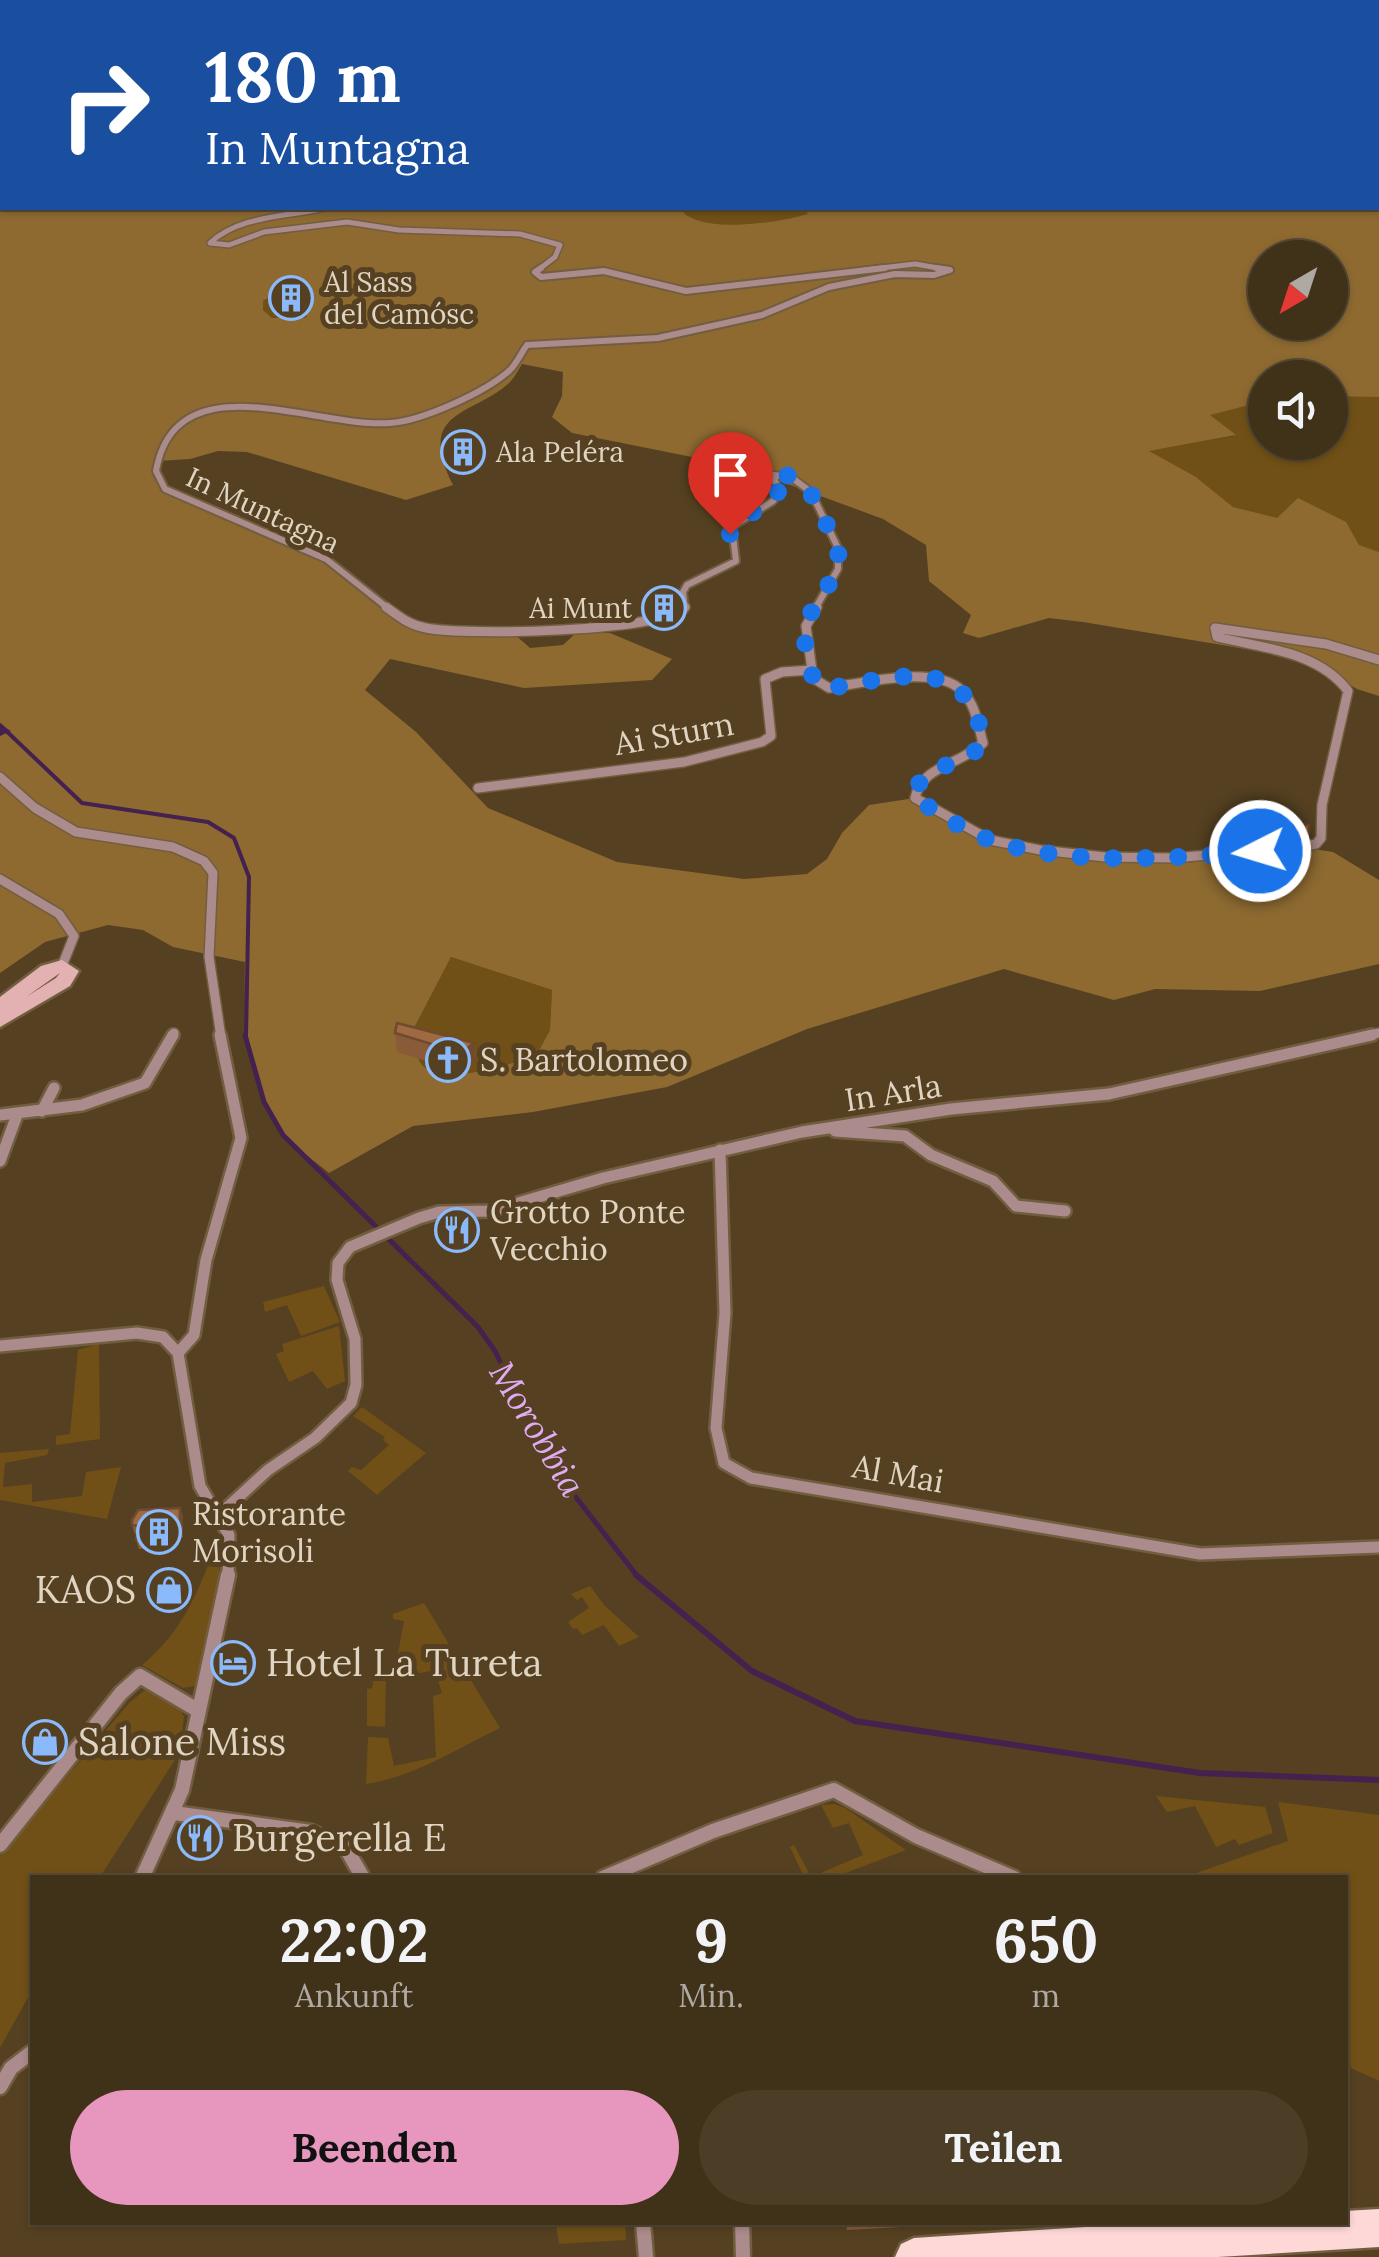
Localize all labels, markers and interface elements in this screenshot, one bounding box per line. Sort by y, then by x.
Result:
text: 180 m [205,32,401,121]
icon: right [40,40,170,170]
text: In Muntagna [205,119,470,176]
north arrow [1248,240,1348,340]
map controls [1248,240,1348,460]
place label: Al Sass del Camósc [323,264,474,332]
building icon: Al Sass del Camósc [268,275,314,321]
button: sound [1248,360,1348,460]
building icon: Ala Peléra [440,429,486,475]
pin [688,432,773,535]
place label: Ala Peléra [495,434,624,470]
icon: arrive [703,447,758,502]
street label: In Muntagna [181,459,345,561]
building icon: Ai Munt [641,585,687,631]
place label: Ai Munt [528,590,632,626]
street label: Ai Sturn [610,703,737,764]
position arrow [1208,799,1312,903]
church icon: S. Bartolomeo [425,1037,471,1083]
place label: S. Bartolomeo [480,1039,688,1080]
street label: In Arla [842,1065,944,1120]
place label: Grotto Ponte Vecchio [489,1191,686,1269]
restaurant icon: Grotto Ponte Vecchio [434,1207,480,1253]
water label: Morobbia [480,1353,596,1505]
street label: Al Mai [848,1445,947,1502]
place label: Ristorante Morisoli [192,1493,346,1571]
building icon: Ristorante Morisoli [136,1509,182,1555]
place label: KAOS [35,1565,136,1613]
shop icon: KAOS [146,1567,192,1613]
place label: Hotel La Tureta [266,1638,542,1686]
hotel icon: Hotel La Tureta [210,1640,256,1686]
place label: Salone Miss [78,1717,286,1765]
shop icon: Salone Miss [22,1719,68,1765]
place label: Burgerella E [232,1813,446,1862]
restaurant icon: Burgerella E [177,1815,223,1861]
text: 22:02 [280,1902,429,1978]
text: 9 [694,1902,728,1978]
text: 650 [993,1902,1098,1978]
text: Ankunft [295,1975,413,2016]
text: Min. [678,1975,744,2016]
text: m [1032,1975,1060,2016]
button: Beenden [70,2090,679,2205]
button: Teilen [699,2090,1308,2205]

